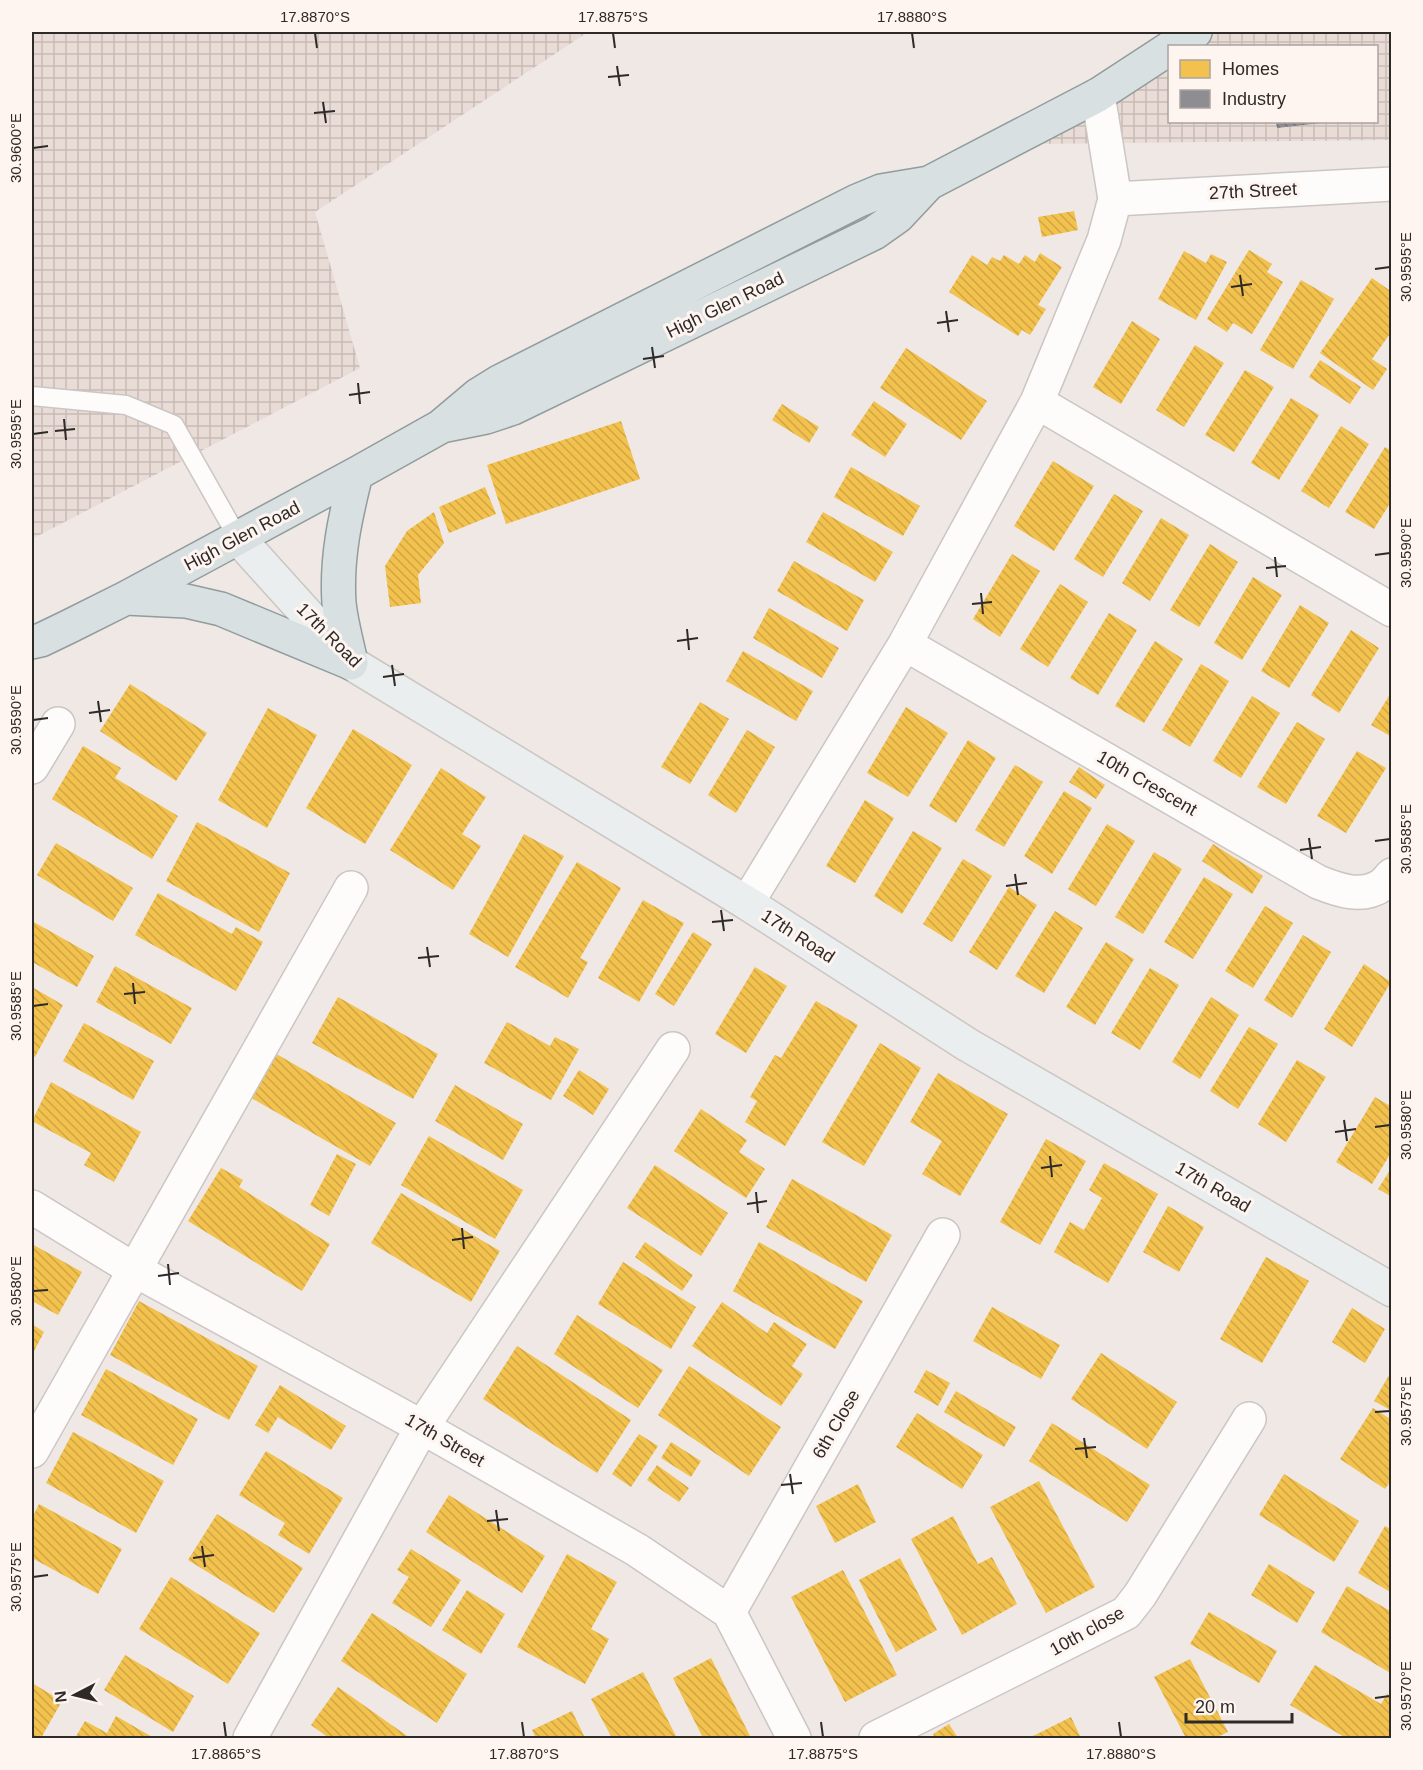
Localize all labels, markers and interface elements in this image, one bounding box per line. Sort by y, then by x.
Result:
text: 17.8870°S [280,8,350,25]
text: 17.8875°S [578,8,648,25]
text: 17.8880°S [877,8,947,25]
legend [1168,45,1378,123]
text: Homes [1222,59,1279,79]
text: Industry [1222,89,1286,109]
text: 30.9600°E [7,113,24,183]
street label: 27th Street [1209,179,1297,203]
text: 30.9595°E [1397,232,1414,302]
street label: High Glen Road [663,268,787,342]
text: 30.9595°E [7,399,24,469]
street label: High Glen Road [181,497,303,575]
text: 30.9590°E [1397,518,1414,588]
street label: 17th Road [293,599,365,671]
text: 30.9590°E [7,685,24,755]
street label: 10th Crescent [1093,746,1201,820]
text: 30.9585°E [1397,804,1414,874]
street label: 17th Road [758,905,838,967]
text: 30.9585°E [7,971,24,1041]
text: 30.9580°E [1397,1090,1414,1160]
street label: 17th Road [1172,1158,1254,1216]
text: 30.9580°E [7,1256,24,1326]
text: 30.9575°E [1397,1376,1414,1446]
street label: 6th Close [808,1386,864,1462]
street label: 17th Street [402,1409,488,1471]
text: 30.9575°E [7,1542,24,1612]
street label: 10th close [1046,1602,1128,1660]
text: 30.9570°E [1397,1661,1414,1731]
north arrow [45,1665,105,1725]
scale bar [1186,1686,1292,1724]
text: N [51,1690,70,1704]
text: 20 m [1195,1697,1235,1717]
text: 17.8865°S [191,1745,261,1762]
text: 17.8870°S [489,1745,559,1762]
text: 17.8875°S [788,1745,858,1762]
text: 17.8880°S [1086,1745,1156,1762]

